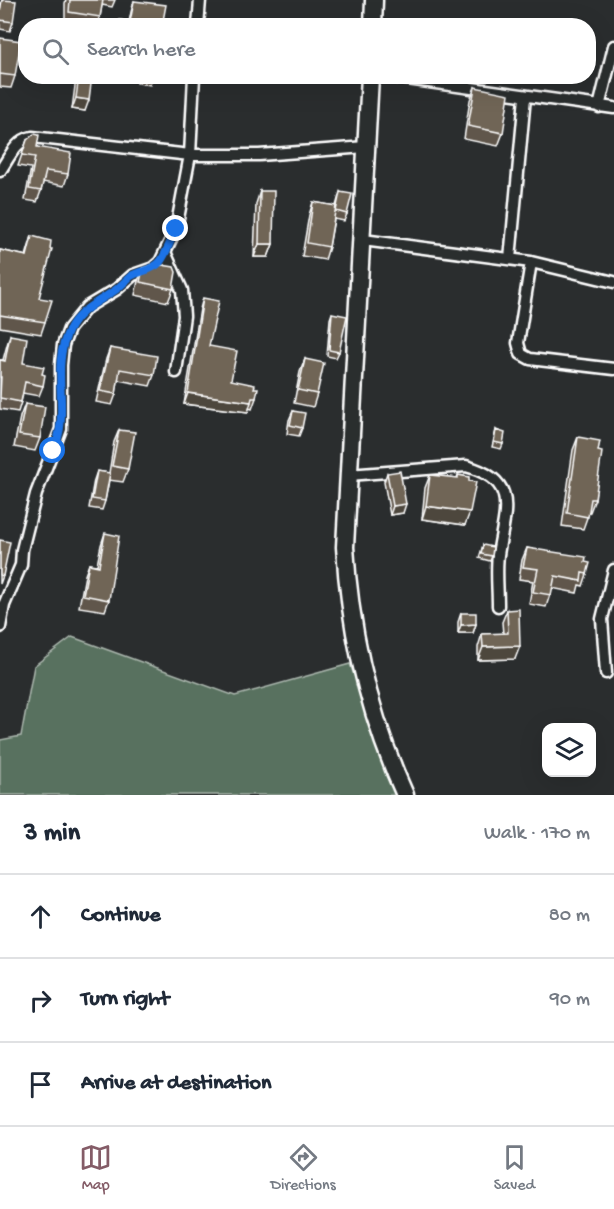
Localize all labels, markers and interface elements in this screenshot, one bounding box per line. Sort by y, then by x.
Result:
search box [18,18,596,84]
icon: search [39,35,72,68]
text: Search here [87,38,195,64]
route end [162,215,188,241]
route start [39,437,65,463]
map controls [542,723,596,777]
button: layers [542,723,596,777]
text: 3 min [24,819,80,850]
text: Walk · 170 m [484,823,590,846]
icon: ahead [24,900,57,933]
text: Continue [81,903,161,929]
text: 80 m [549,905,590,928]
icon: right [24,984,57,1017]
text: Turn right [81,987,169,1013]
text: 90 m [550,989,590,1012]
icon: arrive [24,1068,57,1101]
text: Arrive at destination [81,1071,271,1097]
tab: Map [79,1141,112,1196]
tab: Directions [270,1141,336,1196]
tab: Saved [494,1141,535,1196]

